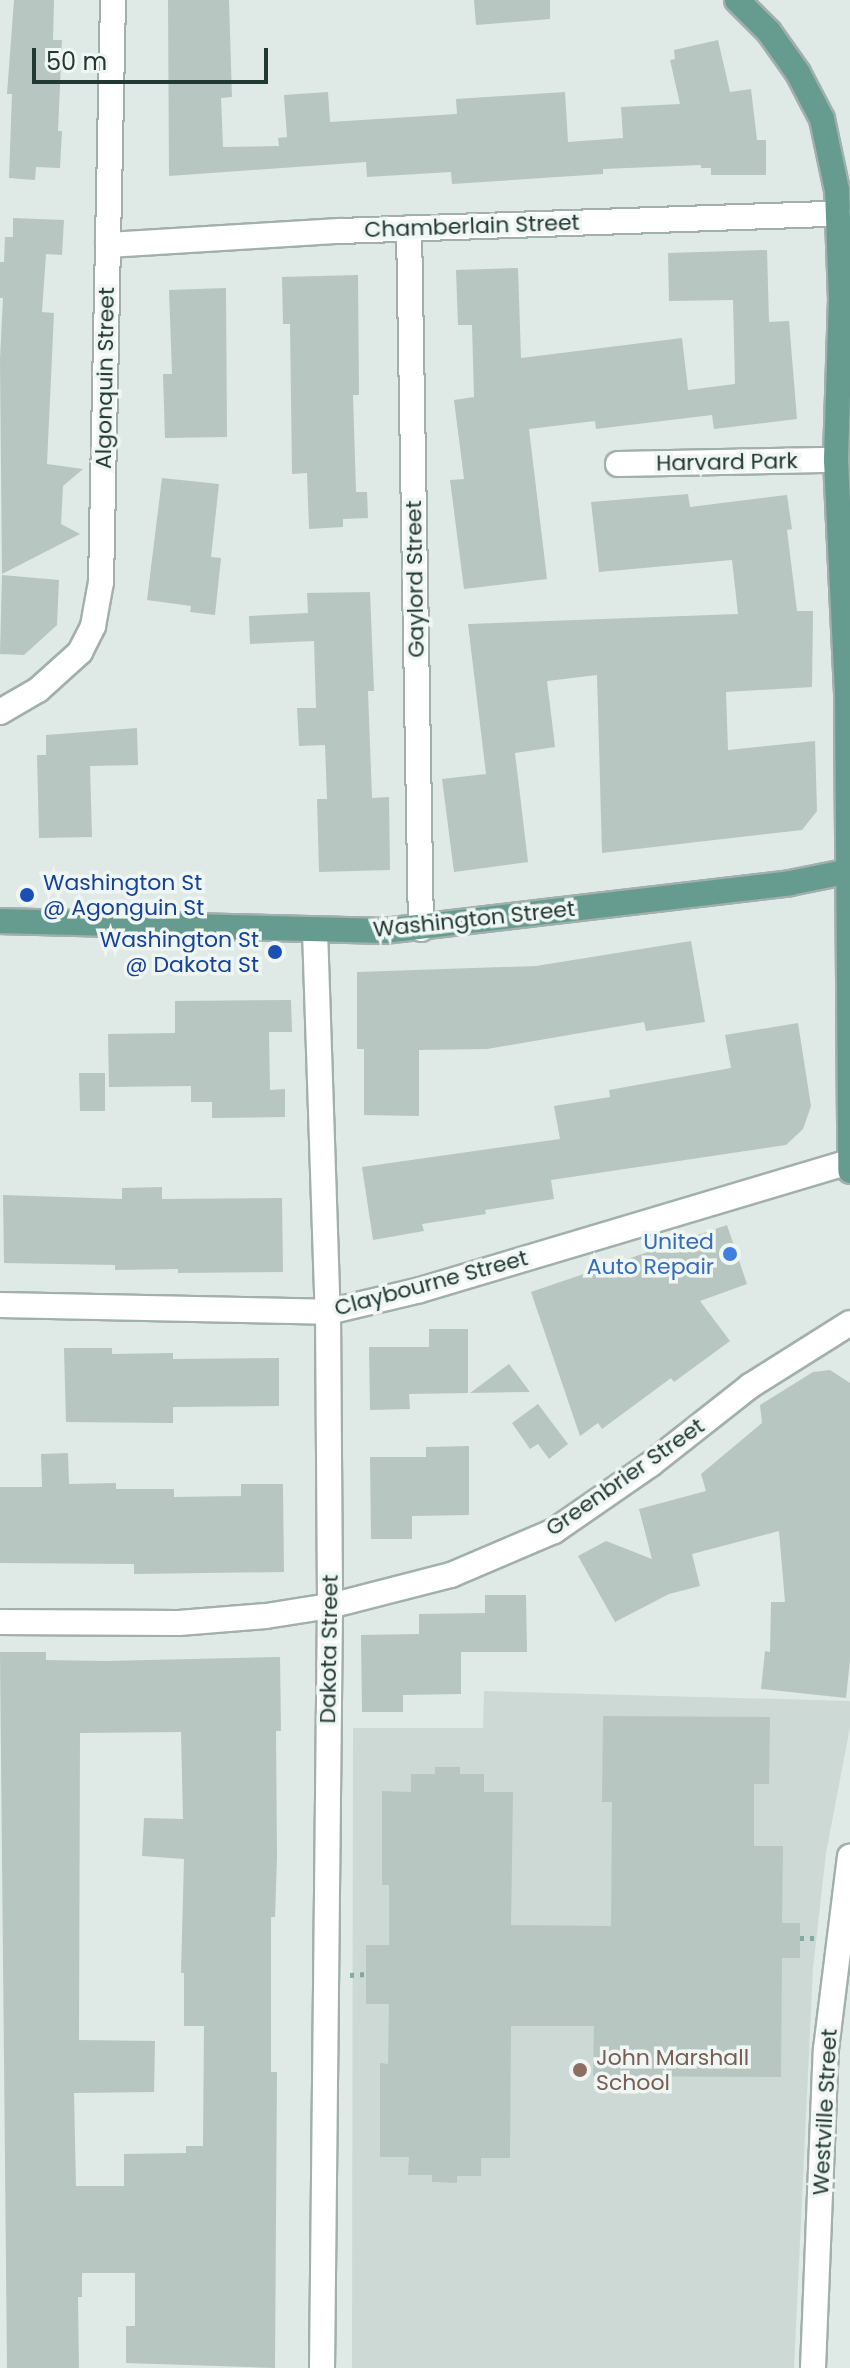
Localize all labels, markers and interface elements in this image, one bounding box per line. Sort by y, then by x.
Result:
scale bar [36,32,272,82]
text: 50 m [46,45,107,78]
street label: Chamberlain Street [364,209,580,243]
street label: Algonquin Street [90,287,120,469]
street label: Harvard Park [656,448,798,476]
street label: Gaylord Street [400,500,430,658]
place label: Washington St @ Agonguin St [43,869,204,920]
marker: Washington St @ Agonguin St [18,886,36,904]
street label: Washington Street [372,895,576,943]
place label: Washington St @ Dakota St [100,926,259,978]
marker: Washington St @ Dakota St [266,943,284,961]
place label: United Auto Repair [587,1228,714,1280]
street label: Claybourne Street [332,1245,530,1321]
marker: United Auto Repair [721,1245,739,1263]
street label: Greenbrier Street [541,1412,709,1542]
street label: Dakota Street [315,1574,343,1724]
street label: Westville Street [807,2028,843,2196]
place label: John Marshall School [596,2044,749,2096]
marker: John Marshall School [571,2061,589,2079]

